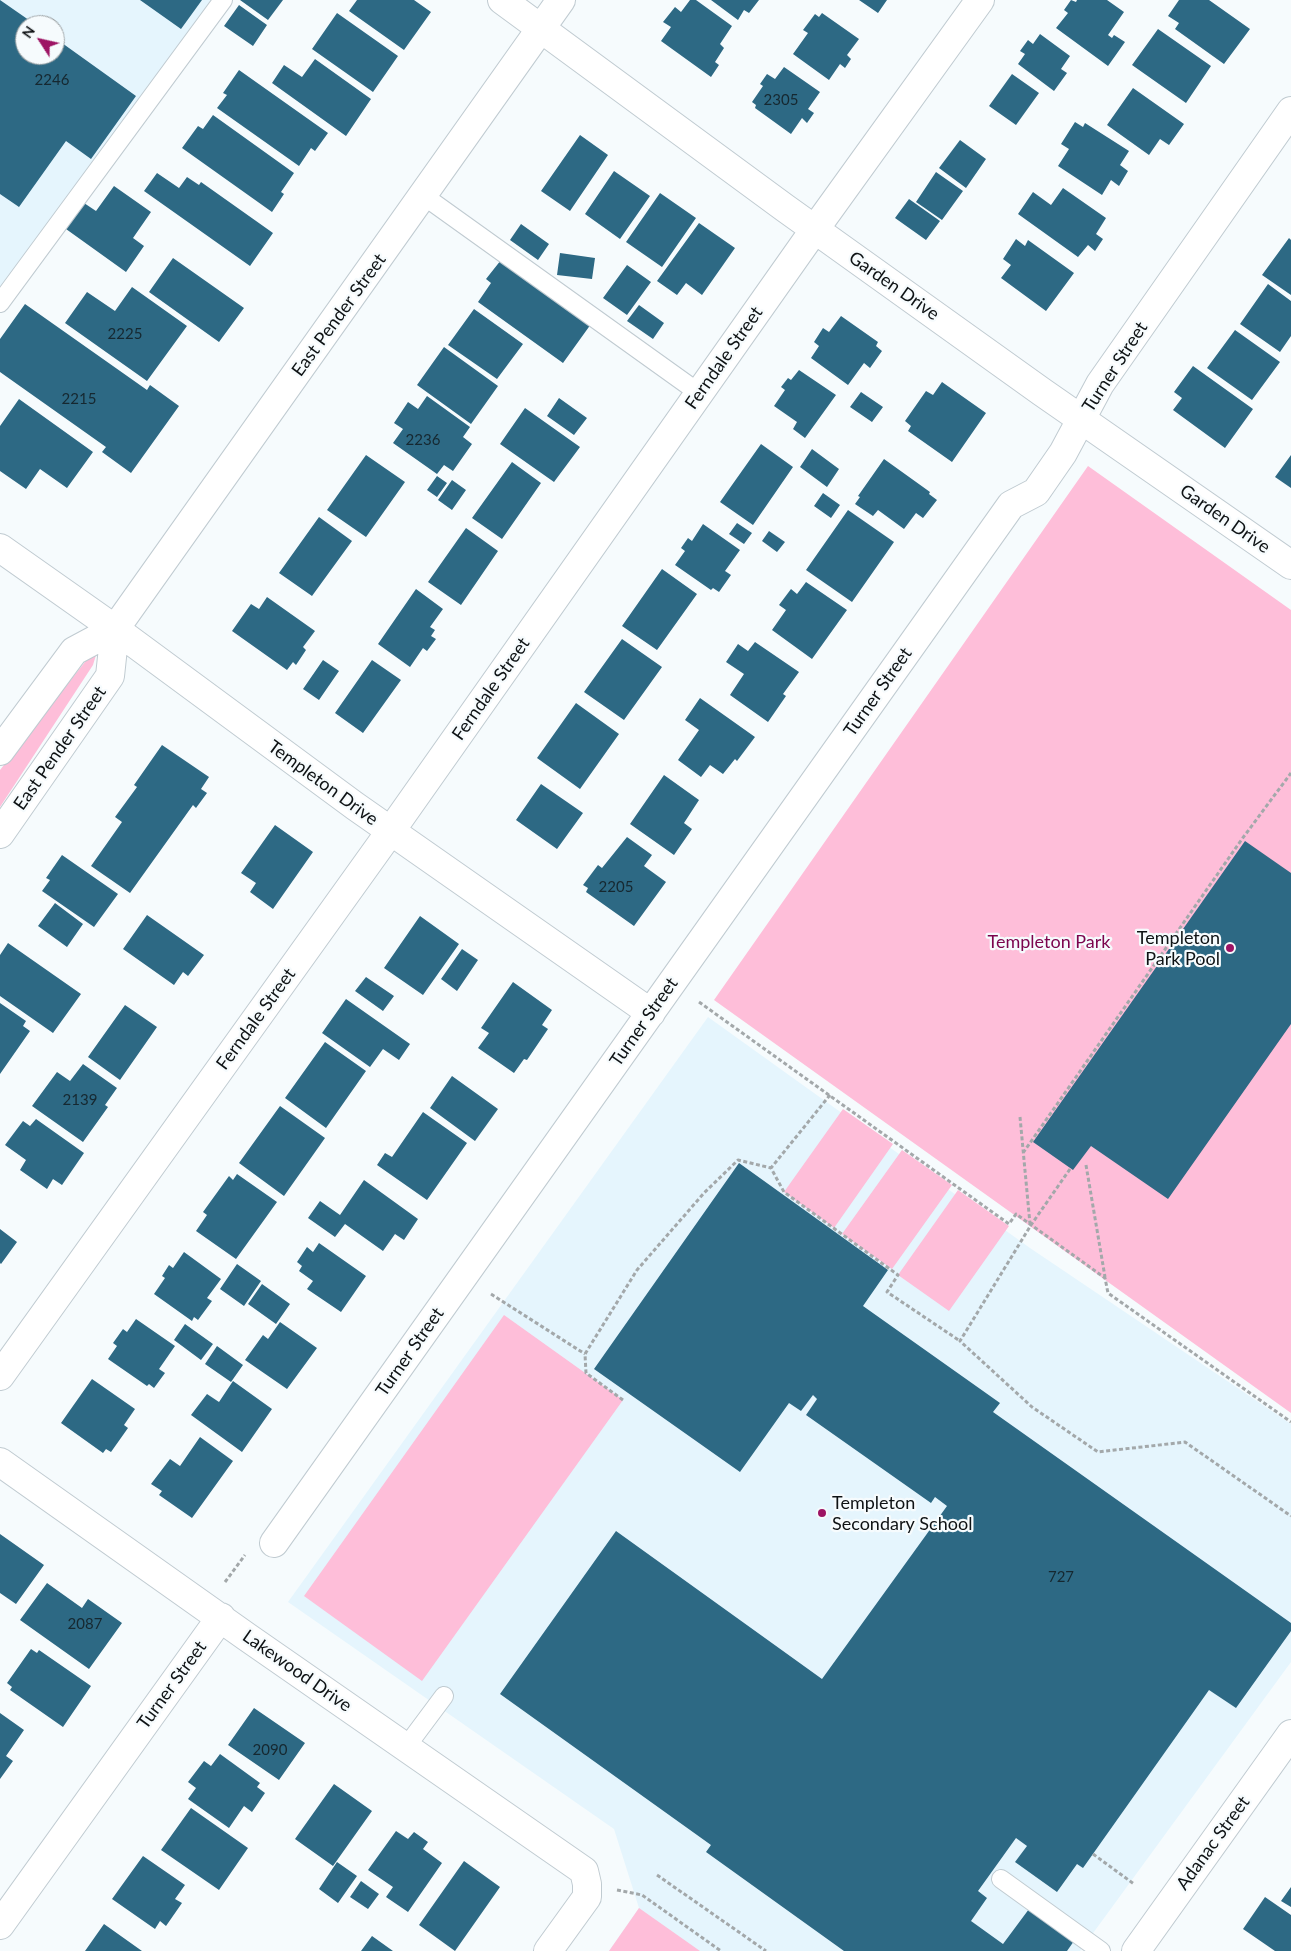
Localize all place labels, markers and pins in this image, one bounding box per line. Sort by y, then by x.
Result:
place label: Templeton Park Pool [1137,927,1220,970]
marker: Templeton Park Pool [1224,942,1236,954]
place label: Templeton Secondary School [832,1492,972,1535]
marker: Templeton Secondary School [816,1507,828,1519]

